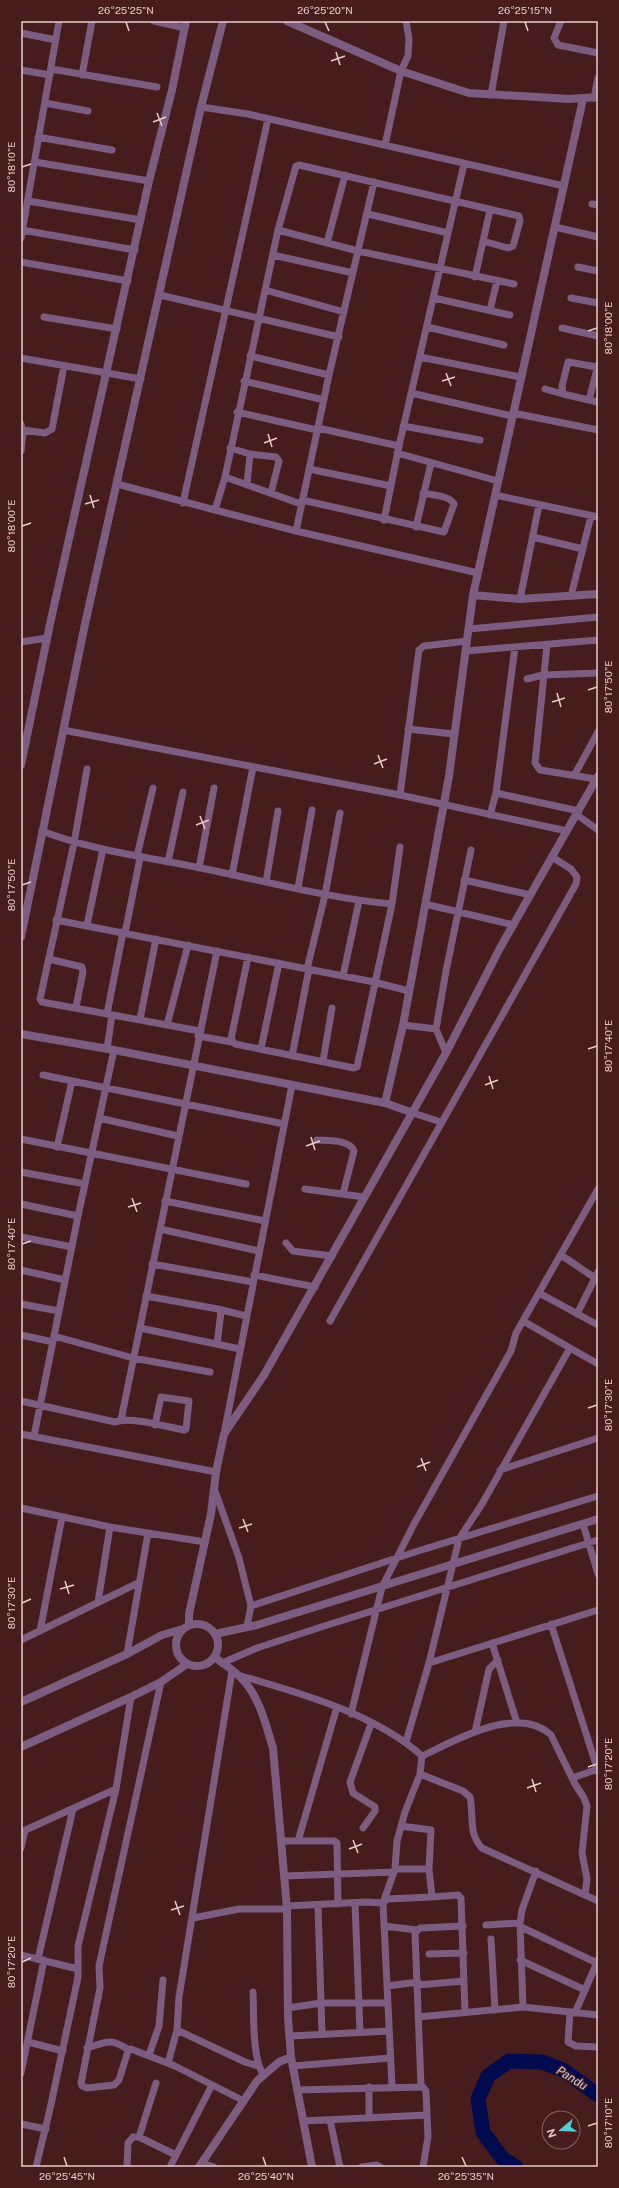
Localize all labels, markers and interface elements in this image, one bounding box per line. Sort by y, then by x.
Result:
text: 26°25'25"N [98,4,154,16]
text: 26°25'20"N [297,4,353,16]
text: 26°25'15"N [498,4,552,16]
text: 80°18'10"E [5,142,17,192]
text: 80°18'00"E [602,302,614,354]
text: 80°18'00"E [5,500,17,552]
text: 80°17'50"E [602,661,614,713]
text: 80°17'50"E [5,859,17,911]
text: 80°17'40"E [602,1020,614,1072]
text: 80°17'40"E [5,1218,17,1270]
text: 80°17'30"E [602,1379,614,1431]
text: 80°17'30"E [5,1577,17,1629]
text: 80°17'20"E [602,1738,614,1790]
text: 80°17'20"E [5,1936,17,1988]
water label: Pandu [554,2063,590,2093]
text: 80°17'10"E [602,2098,614,2148]
north arrow [541,2110,581,2150]
text: N [544,2127,559,2139]
text: 26°25'45"N [39,2170,95,2182]
text: 26°25'40"N [238,2170,294,2182]
text: 26°25'35"N [438,2170,494,2182]

